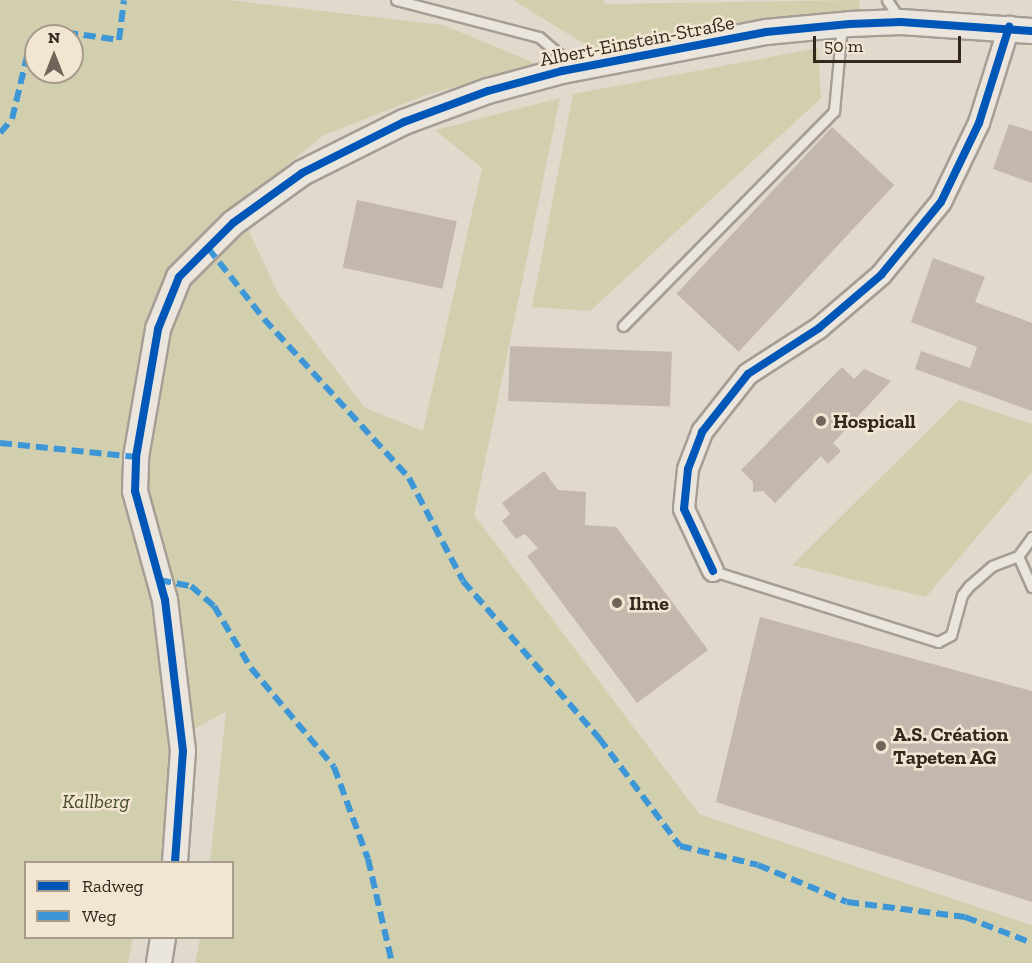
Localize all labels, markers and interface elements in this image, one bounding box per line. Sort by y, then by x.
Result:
street label: Albert-Einstein-Straße [538,10,736,72]
north arrow [24,24,84,84]
scale bar [816,24,964,62]
text: N [48,28,60,47]
text: 50 m [824,35,863,57]
place label: Hospicall [833,409,916,433]
marker: Hospicall [814,414,828,428]
place label: Ilme [629,591,669,615]
marker: Ilme [610,596,624,610]
place label: A.S. Création Tapeten AG [893,722,1008,769]
marker: A.S. Création Tapeten AG [874,739,888,753]
park label: Kallberg [62,789,130,813]
legend [24,861,234,939]
text: Radweg [82,875,143,897]
text: Weg [82,905,116,927]

